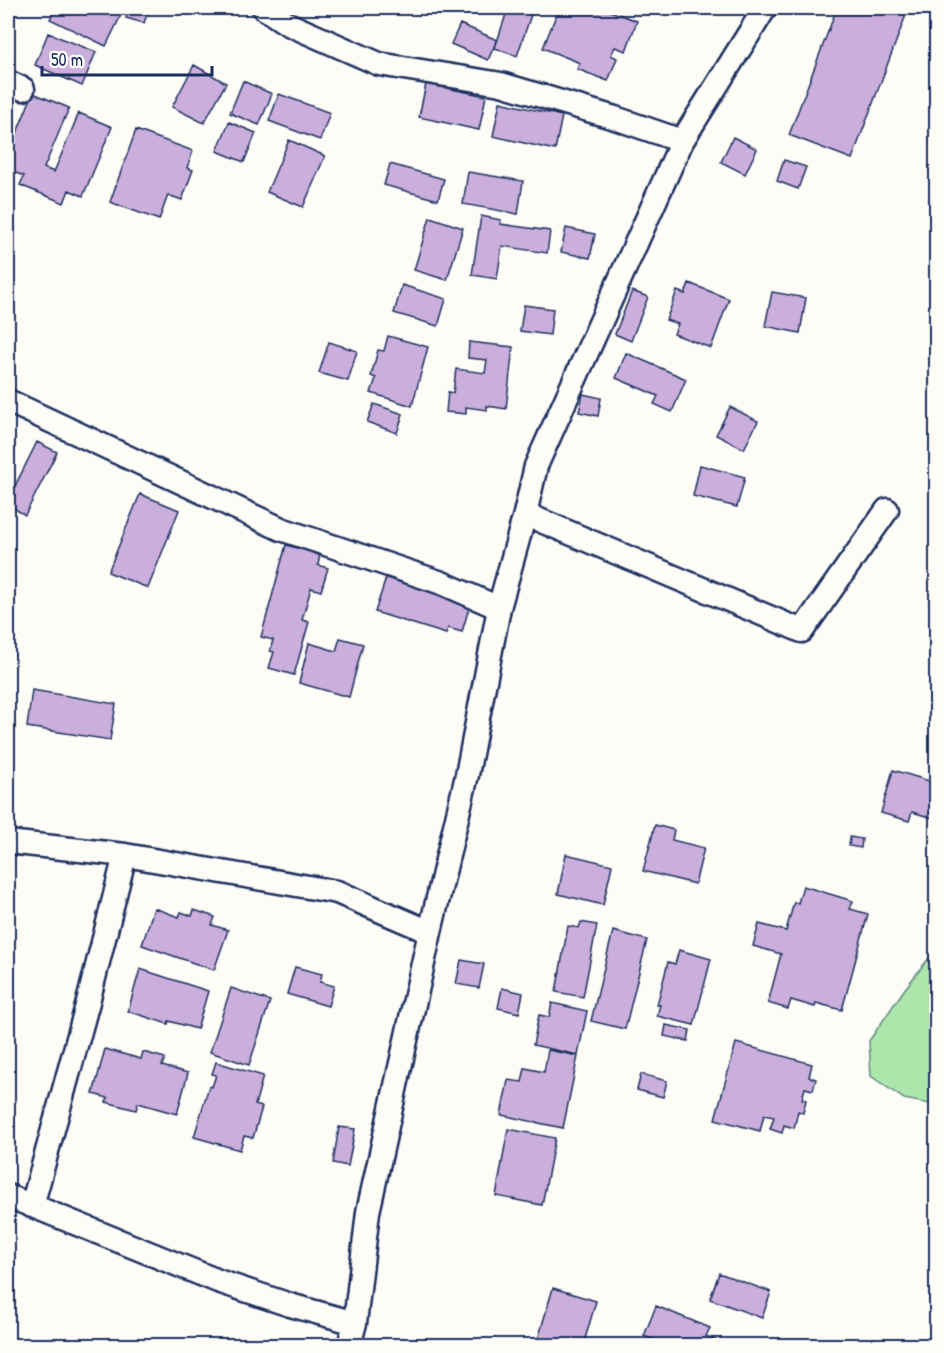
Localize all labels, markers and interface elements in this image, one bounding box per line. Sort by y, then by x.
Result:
scale bar [42,39,212,77]
text: 50 m [51,47,83,72]

